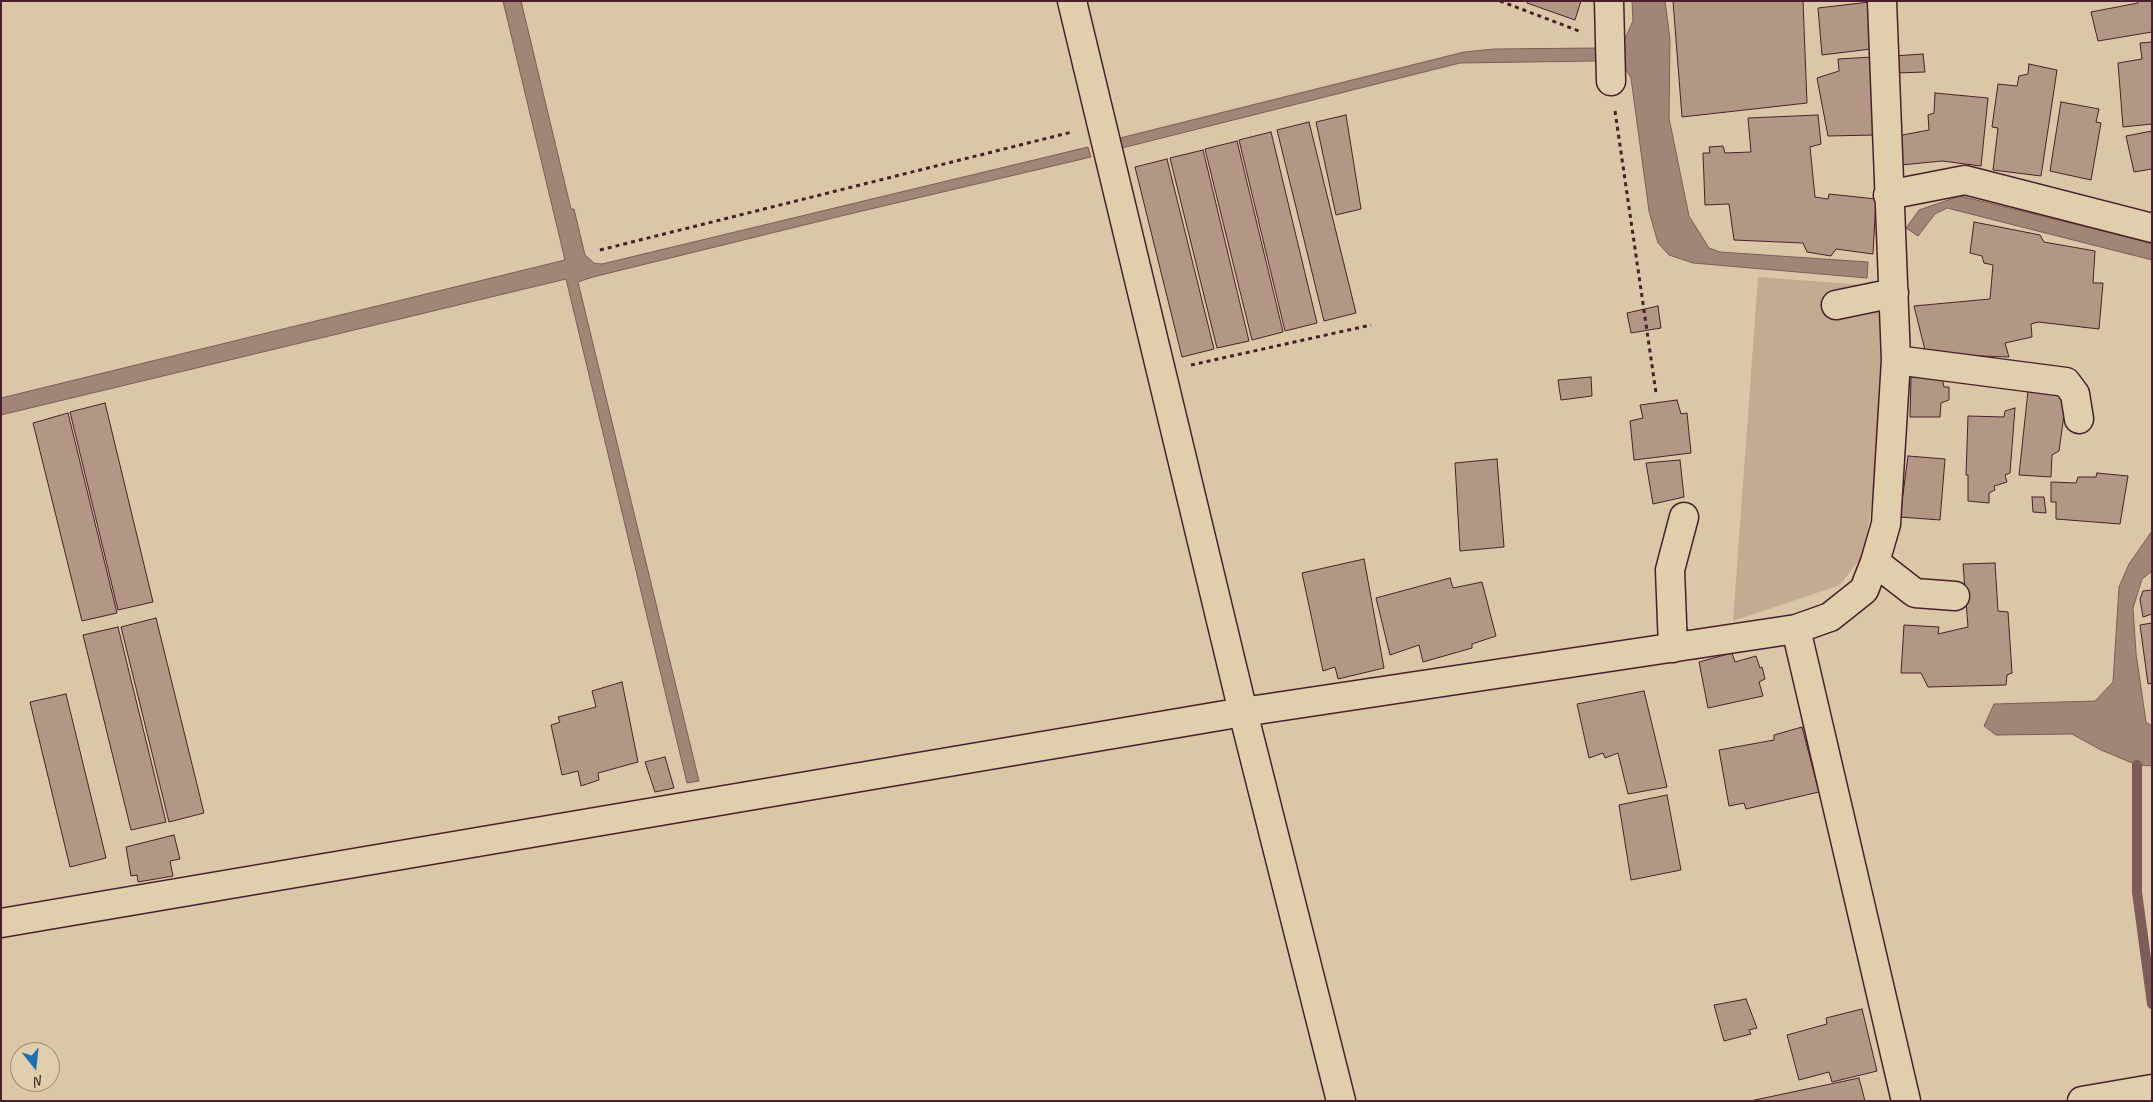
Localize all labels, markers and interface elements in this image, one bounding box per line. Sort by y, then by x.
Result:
north arrow [10,1042,60,1092]
text: N [32,1072,46,1090]

